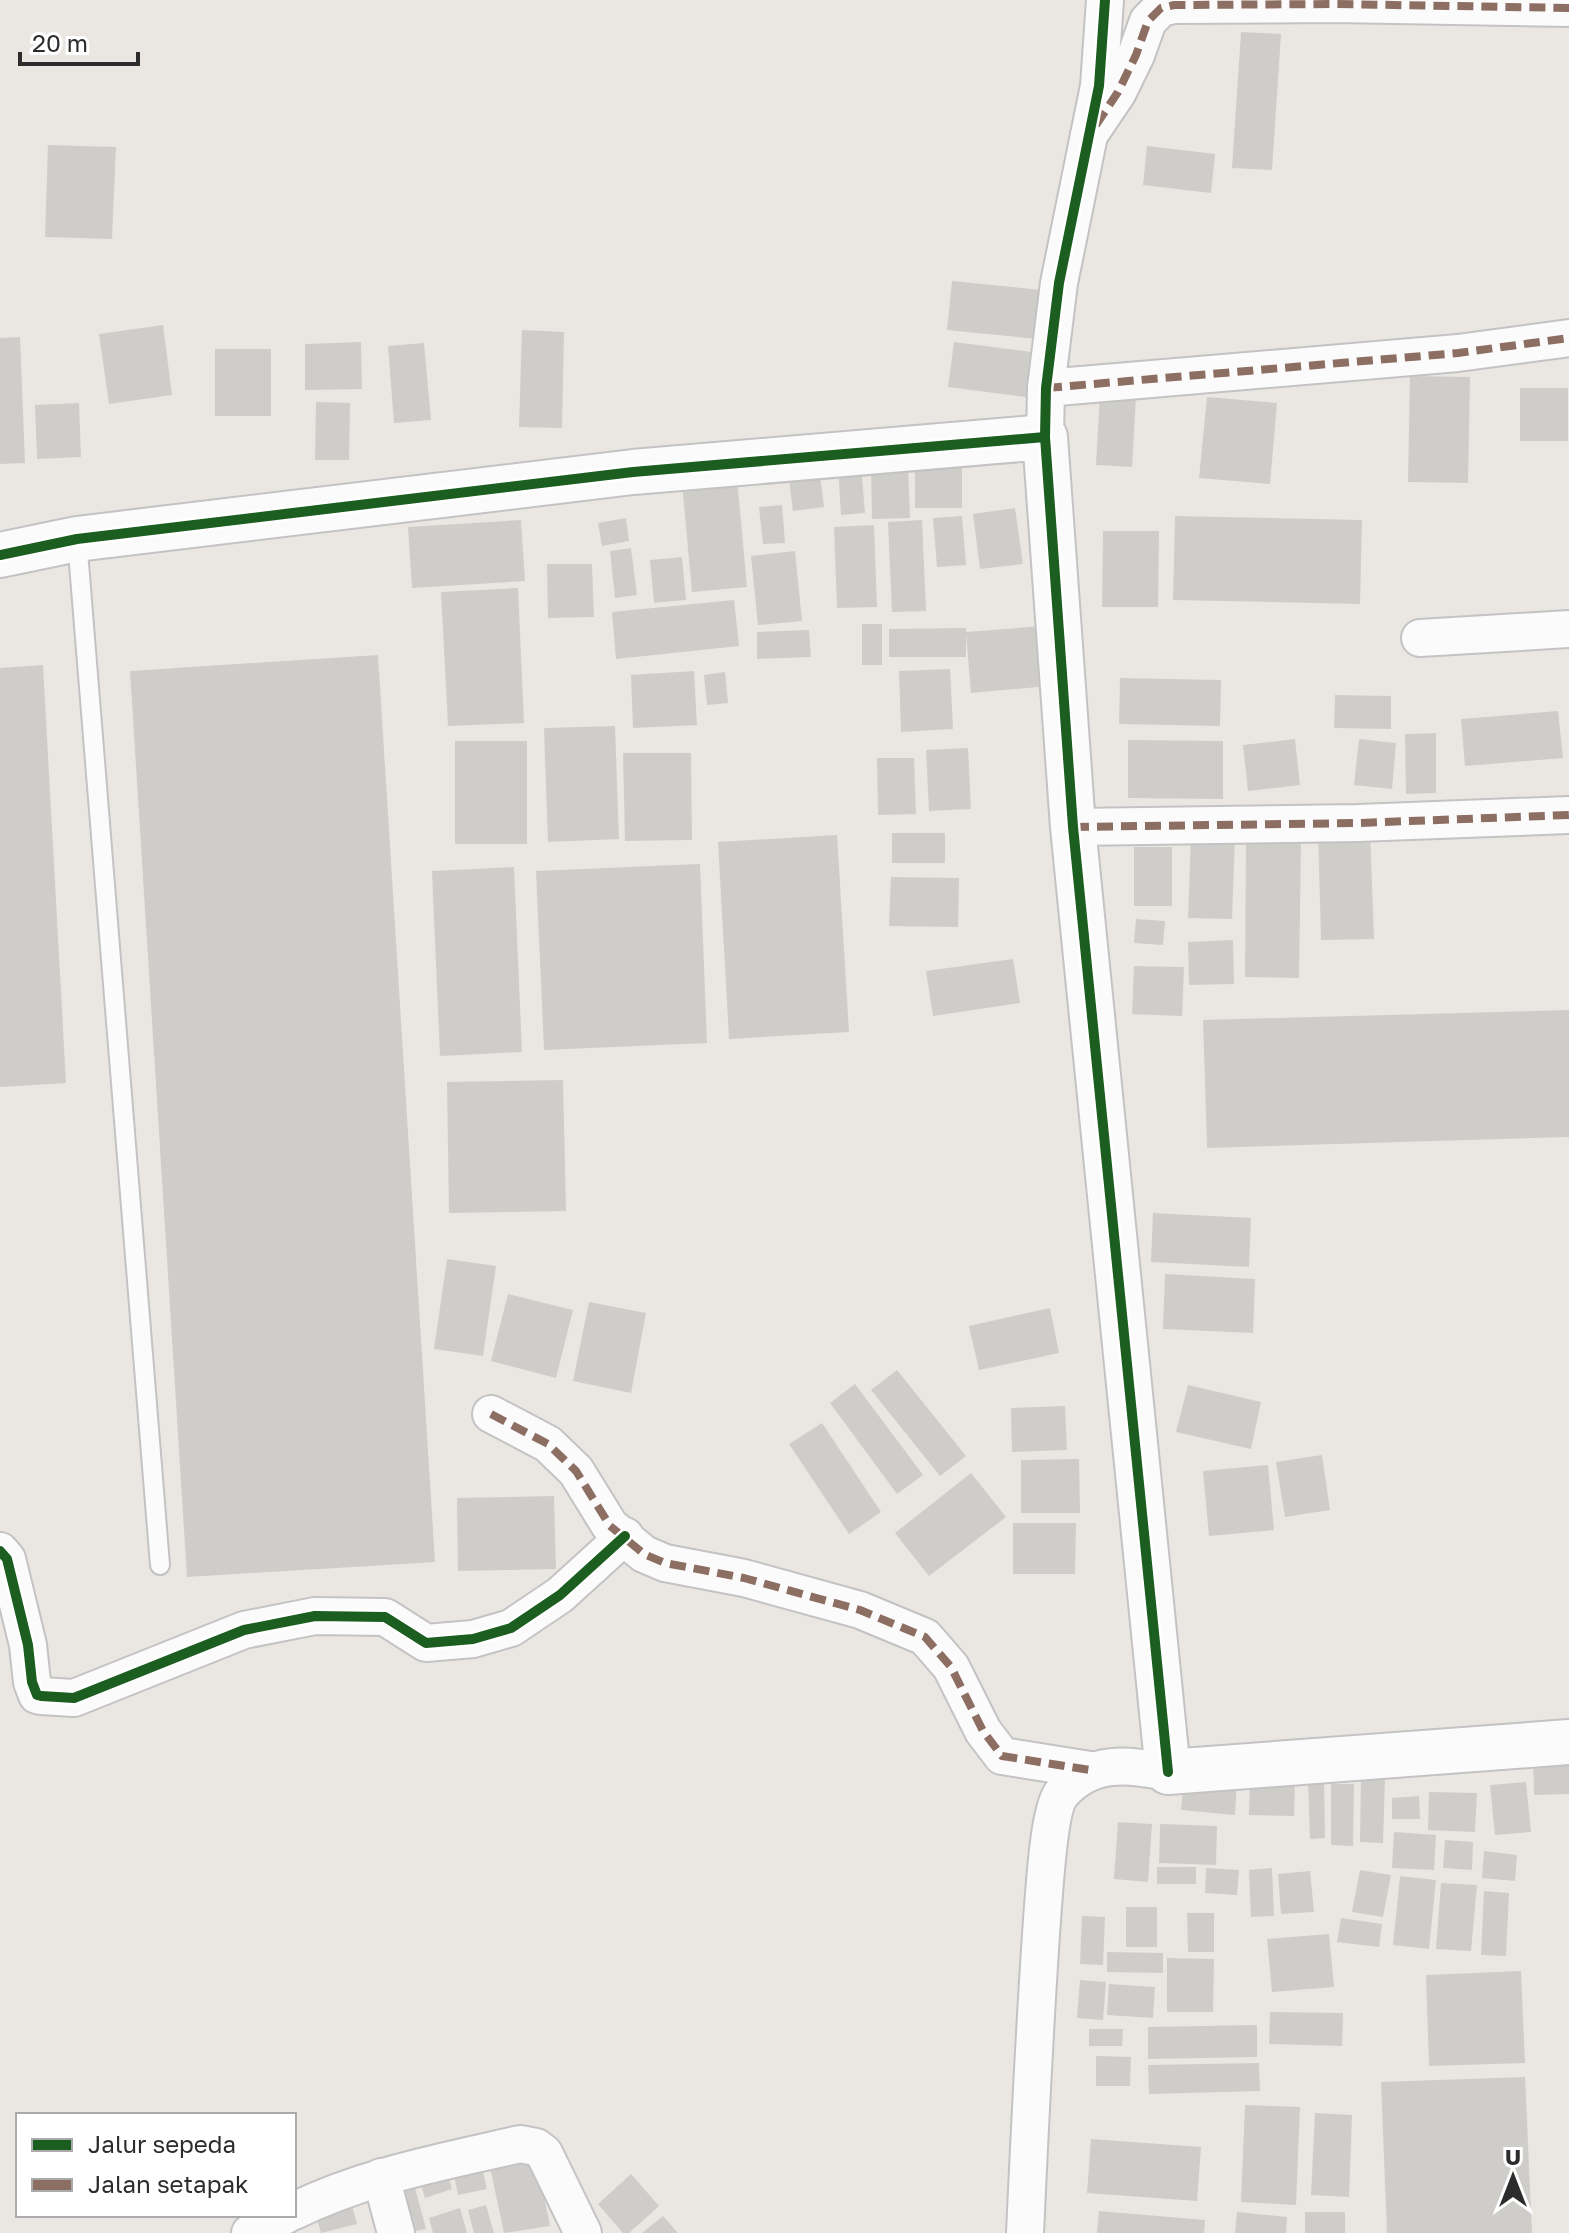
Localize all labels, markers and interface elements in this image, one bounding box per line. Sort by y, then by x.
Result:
scale bar [20,16,138,66]
text: 20 m [32,28,88,57]
legend [16,2113,296,2217]
text: Jalur sepeda [88,2129,236,2158]
north arrow [1473,2137,1553,2217]
text: U [1505,2143,1521,2170]
text: Jalan setapak [88,2169,249,2198]

